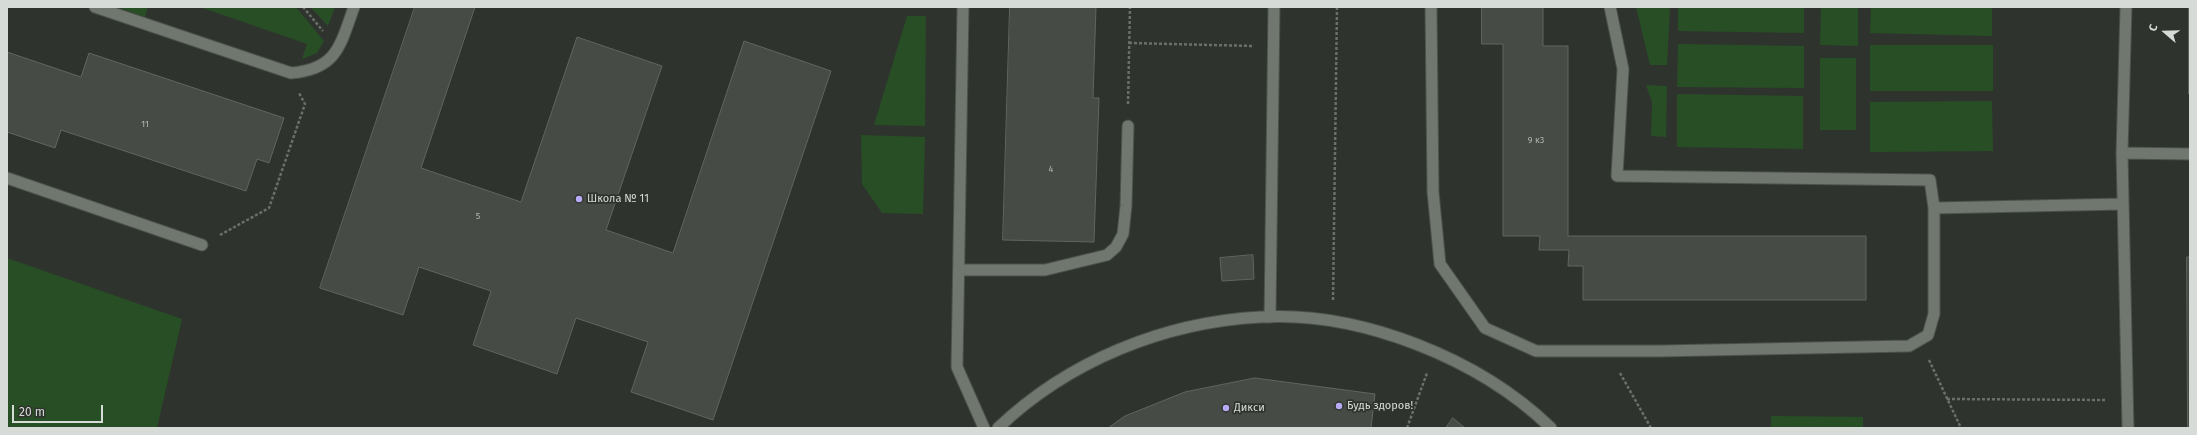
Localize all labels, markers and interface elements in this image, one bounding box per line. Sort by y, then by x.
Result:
north arrow [2145,12,2185,52]
text: С [2146,23,2160,33]
house number: 11 [141,119,149,129]
house number: 9 к3 [1528,135,1544,145]
house number: 4 [1049,164,1053,174]
place label: Школа № 11 [587,192,649,206]
marker: Школа № 11 [574,194,584,204]
house number: 5 [476,211,480,221]
scale bar [14,397,105,423]
place label: Будь здоров! [1347,399,1413,413]
place label: Дикси [1234,401,1265,415]
marker: Будь здоров! [1334,401,1344,411]
marker: Дикси [1221,403,1231,413]
text: 20 m [19,405,45,419]

